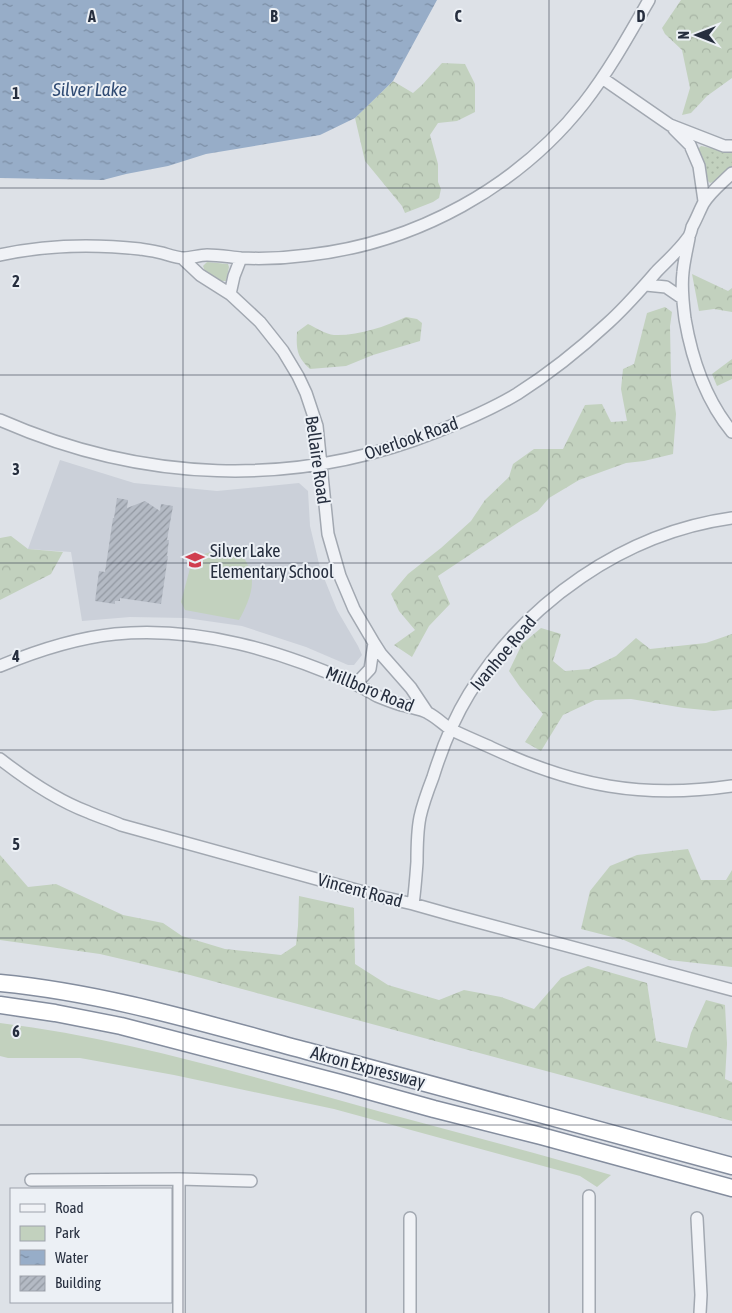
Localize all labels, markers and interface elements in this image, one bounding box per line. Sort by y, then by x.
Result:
text: A [87,7,96,25]
text: B [270,7,278,25]
text: C [454,7,462,25]
text: D [637,7,646,25]
north arrow [672,10,722,60]
text: N [676,31,692,39]
water label: Silver Lake [52,78,127,100]
text: 1 [12,84,20,102]
text: 2 [12,272,20,290]
street label: Overlook Road [361,412,461,464]
street label: Bellaire Road [301,414,335,506]
text: 3 [12,460,20,478]
place label: Silver Lake Elementary School [210,540,334,582]
school or university icon: Silver Lake Elementary School [184,549,206,571]
street label: Ivanhoe Road [466,611,540,695]
text: 4 [11,647,20,665]
street label: Millboro Road [323,662,417,716]
text: 5 [12,835,20,853]
street label: Vincent Road [315,869,405,911]
text: 6 [12,1022,20,1040]
street label: Akron Expressway [308,1042,428,1092]
legend [10,1188,172,1303]
text: Road [55,1199,84,1216]
text: Park [55,1224,80,1241]
text: Water [55,1249,88,1266]
text: Building [55,1274,101,1291]

